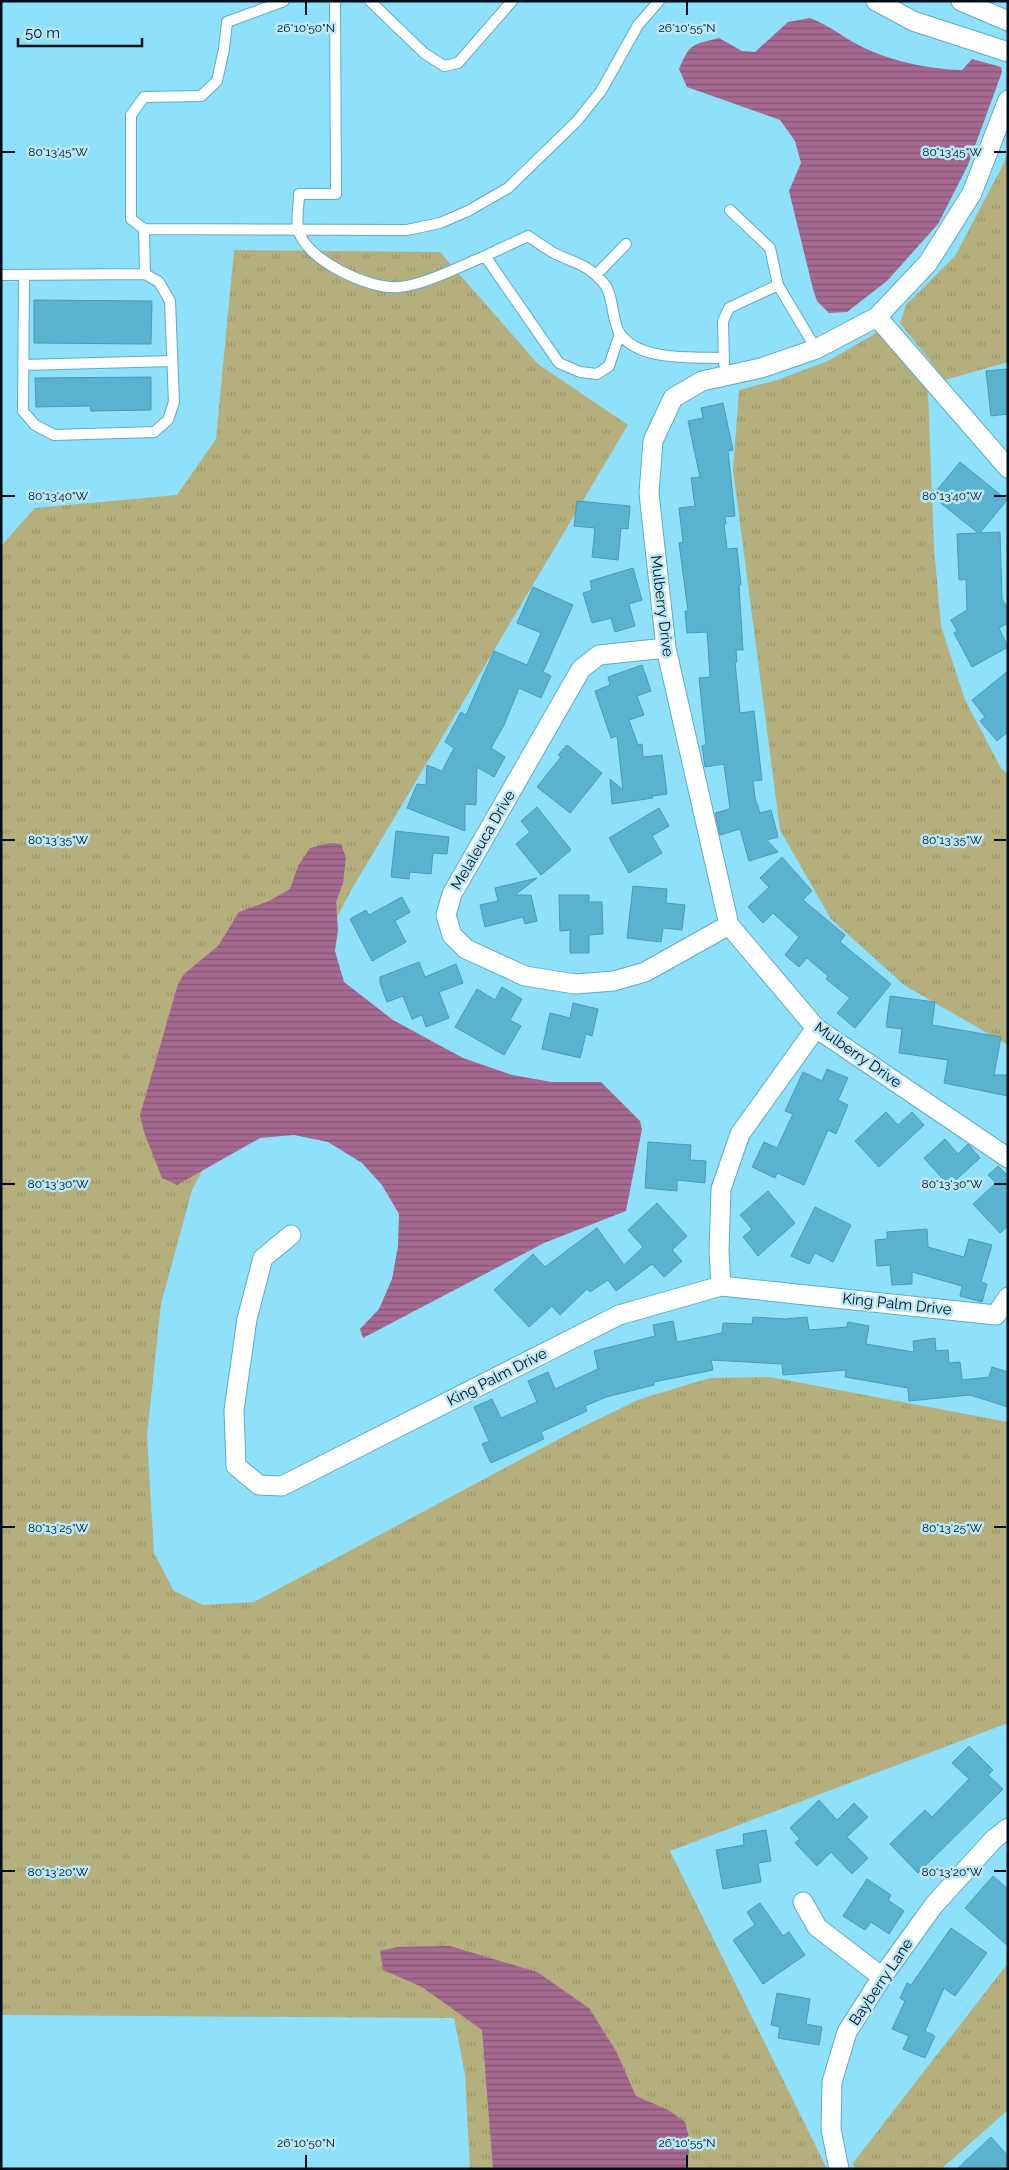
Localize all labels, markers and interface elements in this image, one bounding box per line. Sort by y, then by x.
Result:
scale bar [18,15,141,47]
text: 26°10'50"N [277,21,335,35]
text: 26°10'55"N [658,21,716,35]
text: 50 m [25,24,60,42]
text: 80°13'45"W [28,145,88,159]
text: 80°13'45"W [922,145,982,159]
text: 80°13'40"W [28,489,89,503]
text: 80°13'40"W [922,489,983,503]
street label: Mulberry Drive [647,554,677,658]
street label: Melaleuca Drive [447,787,519,893]
text: 80°13'35"W [28,833,89,847]
text: 80°13'35"W [922,833,983,847]
street label: Mulberry Drive [811,1018,905,1092]
text: 80°13'30"W [28,1177,89,1191]
text: 80°13'30"W [922,1177,983,1191]
street label: King Palm Drive [842,1289,953,1319]
street label: King Palm Drive [444,1344,550,1410]
text: 80°13'25"W [28,1521,88,1535]
text: 80°13'25"W [922,1521,982,1535]
text: 80°13'20"W [28,1865,89,1879]
text: 80°13'20"W [922,1865,983,1879]
street label: Bayberry Lane [845,1935,917,2029]
text: 26°10'50"N [277,2136,335,2150]
text: 26°10'55"N [658,2136,716,2150]

